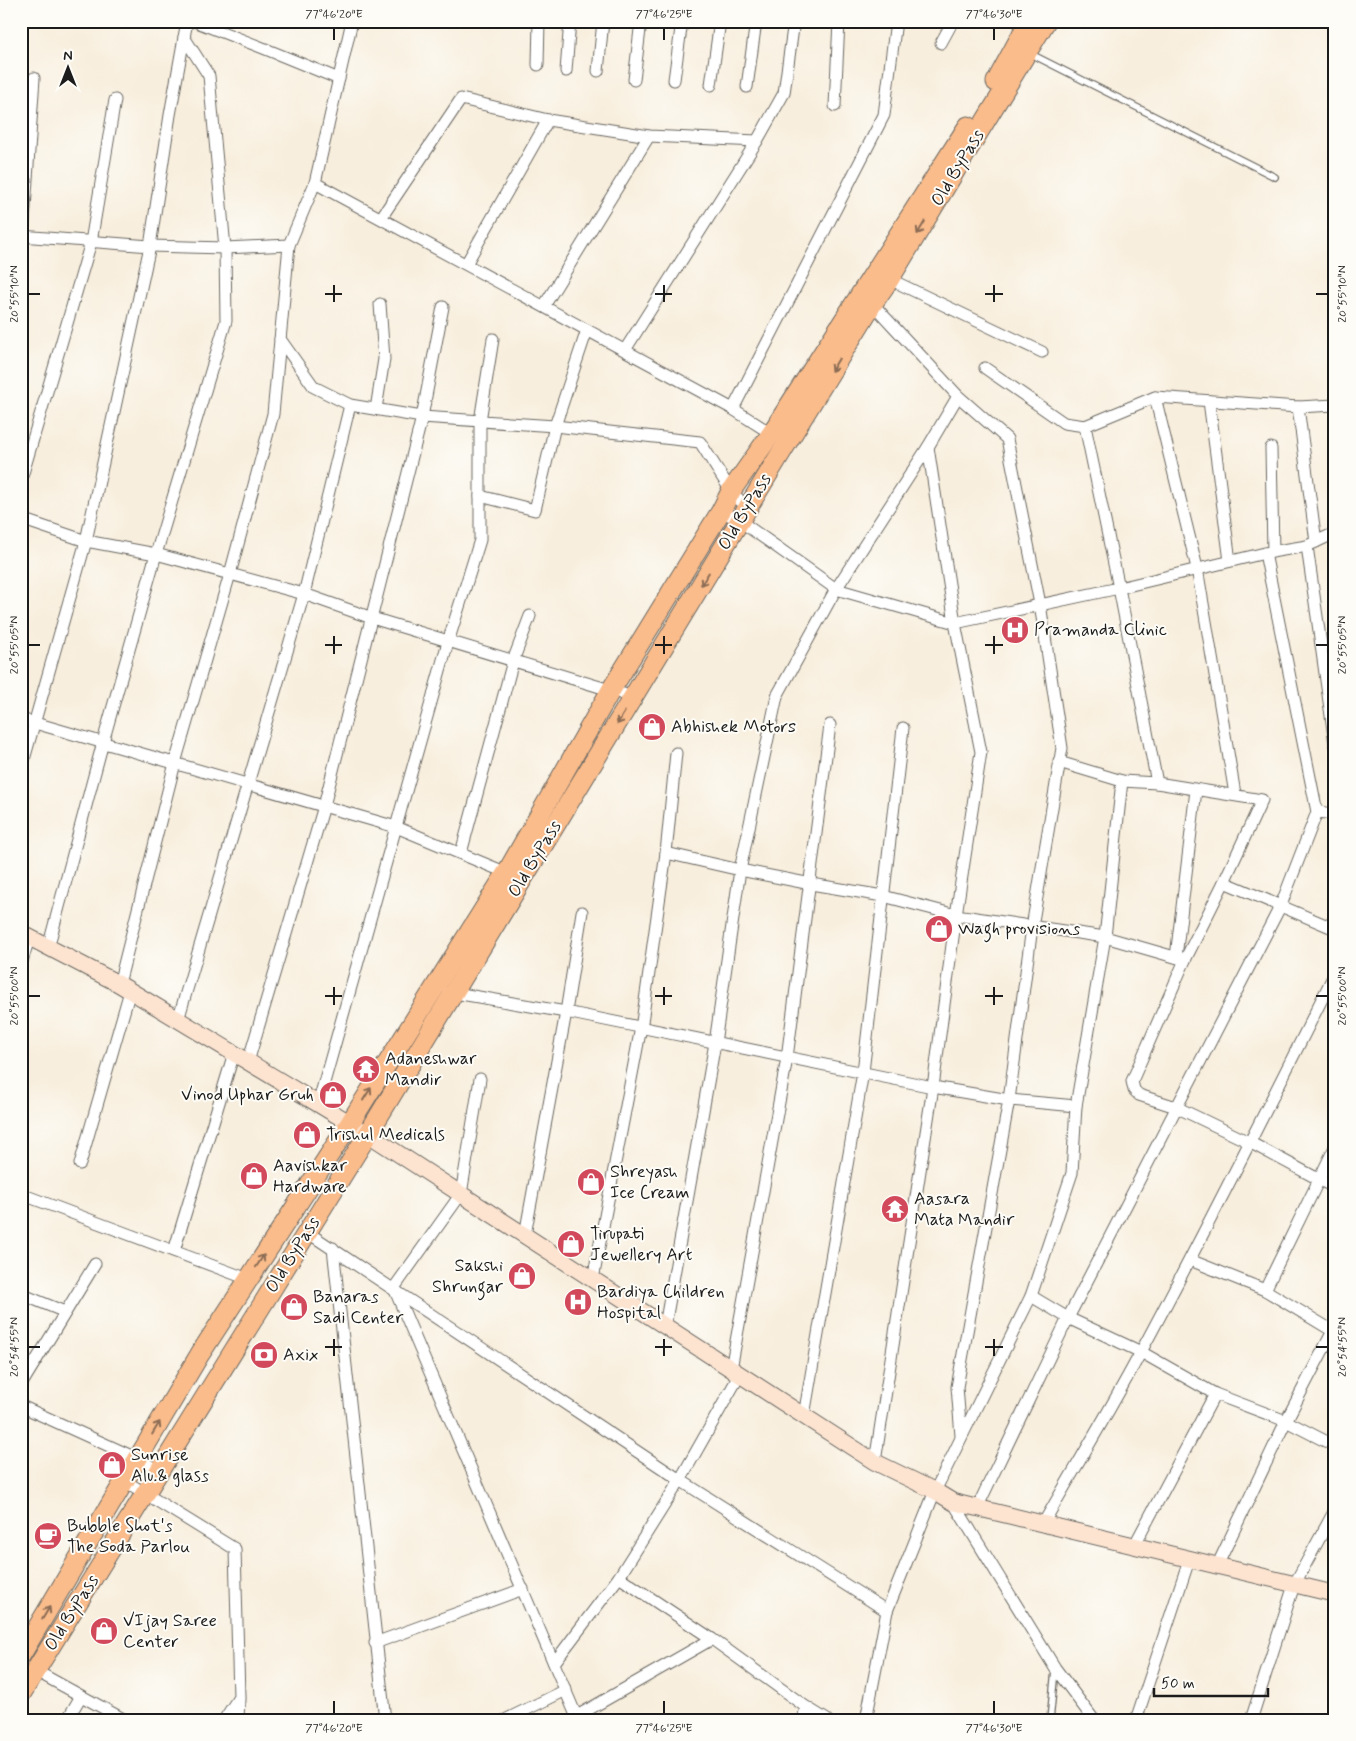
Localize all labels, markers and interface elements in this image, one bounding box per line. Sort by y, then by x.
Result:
text: 77°46'20"E [305,7,363,23]
text: 77°46'25"E [635,7,693,23]
text: 77°46'30"E [965,7,1023,23]
north arrow [42,42,92,92]
text: N [63,47,73,65]
street label: Old ByPass [926,125,990,211]
one-way arrow [915,220,925,234]
text: 20°55'10"N [7,265,23,323]
text: 20°55'10"N [1335,265,1351,323]
one-way arrow [829,358,839,372]
street label: Old ByPass [713,469,777,555]
one-way arrow [700,571,710,585]
hospital icon: Pramanda Clinic [1000,615,1030,645]
text: 20°55'05"N [7,616,23,674]
text: 20°55'05"N [1335,616,1351,674]
place label: Pramanda Clinic [1034,618,1167,642]
one-way arrow [615,710,625,724]
shop icon: Abhishek Motors [637,712,667,742]
place label: Abhishek Motors [671,715,796,739]
street label: Old ByPass [503,816,567,902]
shop icon: Wagh provisions [924,914,954,944]
place label: Wagh provisions [958,917,1080,943]
text: 20°55'00"N [7,967,23,1025]
text: 20°55'00"N [1335,967,1351,1025]
place label: Adaneshwar Mandir [385,1047,477,1092]
temple icon: Adaneshwar Mandir [351,1054,381,1084]
shop icon: Vinod Uphar Gruh [318,1080,348,1110]
place label: Vinod Uphar Gruh [181,1083,314,1107]
one-way arrow [362,1088,372,1102]
shop icon: Trishul Medicals [292,1120,322,1150]
place label: Trishul Medicals [326,1123,445,1147]
place label: Aavishkar Hardware [273,1154,348,1199]
place label: Shreyash Ice Cream [610,1160,690,1205]
shop icon: Aavishkar Hardware [239,1161,269,1191]
shop icon: Shreyash Ice Cream [576,1167,606,1197]
place label: Aasara Mata Mandir [914,1187,1015,1232]
temple icon: Aasara Mata Mandir [880,1194,910,1224]
street label: Old ByPass [260,1212,326,1298]
place label: Tirupati Jewellery Art [590,1222,693,1267]
shop icon: Tirupati Jewellery Art [556,1229,586,1259]
one-way arrow [256,1254,266,1268]
place label: Sakshi Shrungar [432,1254,504,1301]
shop icon: Sakshi Shrungar [507,1261,537,1291]
place label: Bardiya Children Hospital [597,1280,725,1325]
place label: Banaras Sadi Center [313,1285,404,1330]
hospital icon: Bardiya Children Hospital [563,1287,593,1317]
shop icon: Banaras Sadi Center [279,1292,309,1322]
text: 20°54'55"N [7,1317,23,1377]
text: 20°54'55"N [1335,1317,1351,1377]
bank icon: Axix [249,1340,279,1370]
place label: Axix [283,1343,318,1367]
one-way arrow [152,1422,162,1436]
place label: Sunrise Alu.& glass [131,1443,209,1488]
shop icon: Sunrise Alu.& glass [97,1450,127,1480]
place label: Bubble Shot's The Soda Parlou [67,1514,190,1559]
cafe icon: Bubble Shot's The Soda Parlou [33,1521,63,1551]
street label: Old ByPass [39,1570,105,1656]
one-way arrow [42,1607,52,1621]
place label: VIjay Saree Center [123,1609,217,1654]
shop icon: VIjay Saree Center [89,1616,119,1646]
scale bar [1154,1666,1267,1698]
text: 50 m [1161,1674,1195,1694]
text: 77°46'20"E [305,1721,363,1737]
text: 77°46'25"E [635,1721,693,1737]
text: 77°46'30"E [965,1721,1023,1737]

